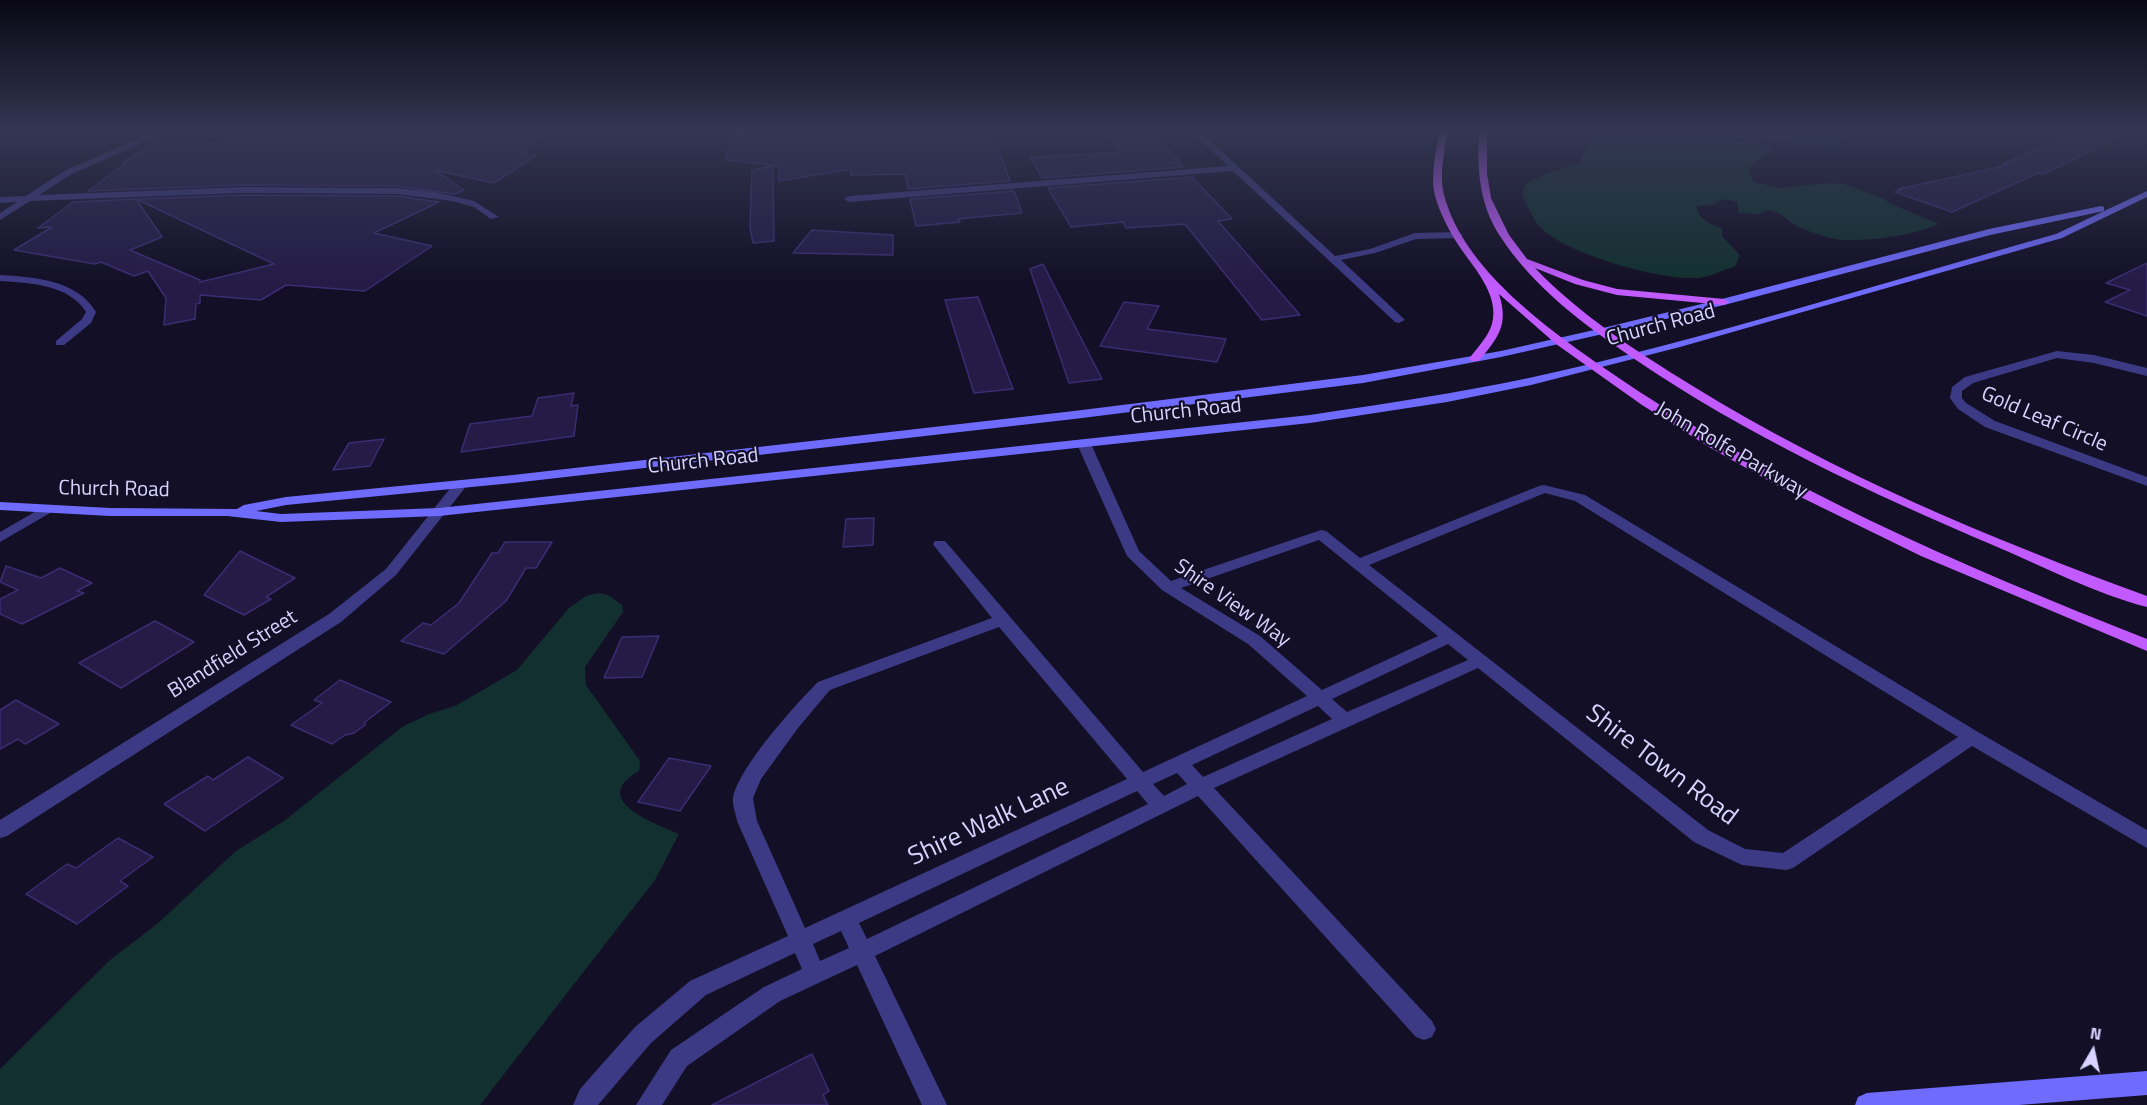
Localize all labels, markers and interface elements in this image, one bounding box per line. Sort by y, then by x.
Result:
street label: Church Road [1604,299,1718,353]
street label: Gold Leaf Circle [1977,382,2111,458]
street label: Church Road [1129,394,1243,430]
street label: John Rolfe Parkway [1650,397,1812,505]
street label: Church Road [646,444,760,480]
street label: Church Road [58,476,170,504]
street label: Shire View Way [1169,555,1295,653]
street label: Blandfield Street [164,605,302,705]
street label: Shire Town Road [1579,699,1743,833]
street label: Shire Walk Lane [904,772,1074,874]
north arrow [2063,1021,2123,1081]
text: N [2088,1021,2103,1046]

